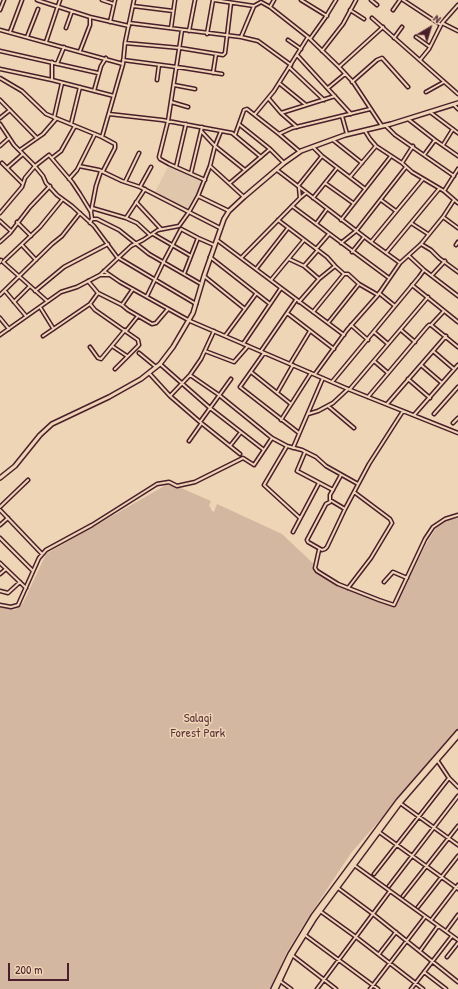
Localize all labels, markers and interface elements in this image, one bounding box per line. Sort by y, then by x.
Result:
north arrow [410,8,450,48]
text: N [431,11,444,26]
park label: Salagi Forest Park [171,711,225,742]
scale bar [10,955,71,981]
text: 200 m [15,961,42,978]

